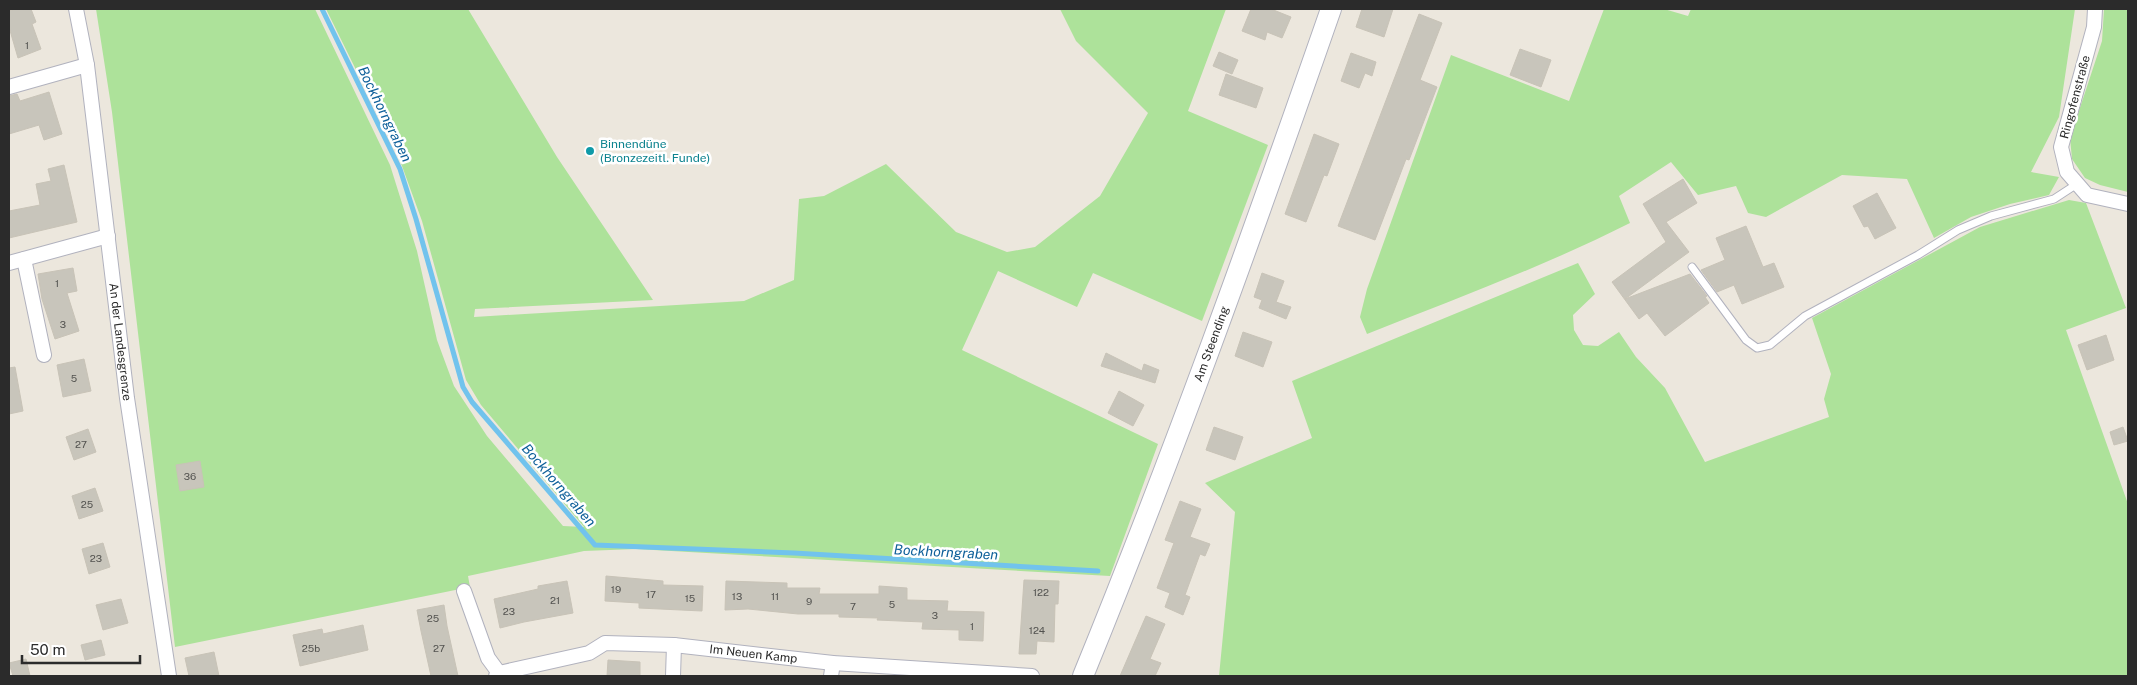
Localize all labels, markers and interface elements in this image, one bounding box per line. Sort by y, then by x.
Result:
house number: 1 [25,39,29,51]
street label: Ringofenstraße [2057,54,2093,140]
water label: Bockhorngraben [355,64,415,165]
place label: Binnendüne (Bronzezeitl. Funde) [600,137,710,165]
marker: Binnendüne (Bronzezeitl. Funde) [584,145,596,157]
house number: 1 [55,277,59,289]
street label: An der Landesgrenze [106,282,134,402]
street label: Am Steending [1191,304,1232,384]
house number: 3 [60,318,66,330]
house number: 5 [71,372,77,384]
house number: 27 [75,438,87,450]
water label: Bockhorngraben [519,440,599,530]
house number: 36 [184,470,196,482]
house number: 25 [81,498,93,510]
water label: Bockhorngraben [893,541,999,563]
house number: 23 [90,552,102,564]
house number: 19 [611,583,621,595]
house number: 122 [1033,586,1049,598]
house number: 17 [646,588,656,600]
house number: 13 [732,590,742,602]
house number: 11 [771,590,779,602]
house number: 15 [685,592,695,604]
house number: 21 [550,594,560,606]
house number: 9 [806,595,812,607]
house number: 5 [889,598,895,610]
house number: 7 [850,600,856,612]
house number: 23 [503,605,515,617]
house number: 3 [932,609,938,621]
house number: 25 [427,612,439,624]
house number: 1 [970,620,974,632]
house number: 124 [1029,624,1045,636]
scale bar [22,632,140,664]
text: 50 m [30,641,65,658]
house number: 25b [302,642,320,654]
house number: 27 [433,642,445,654]
street label: Im Neuen Kamp [709,642,798,666]

